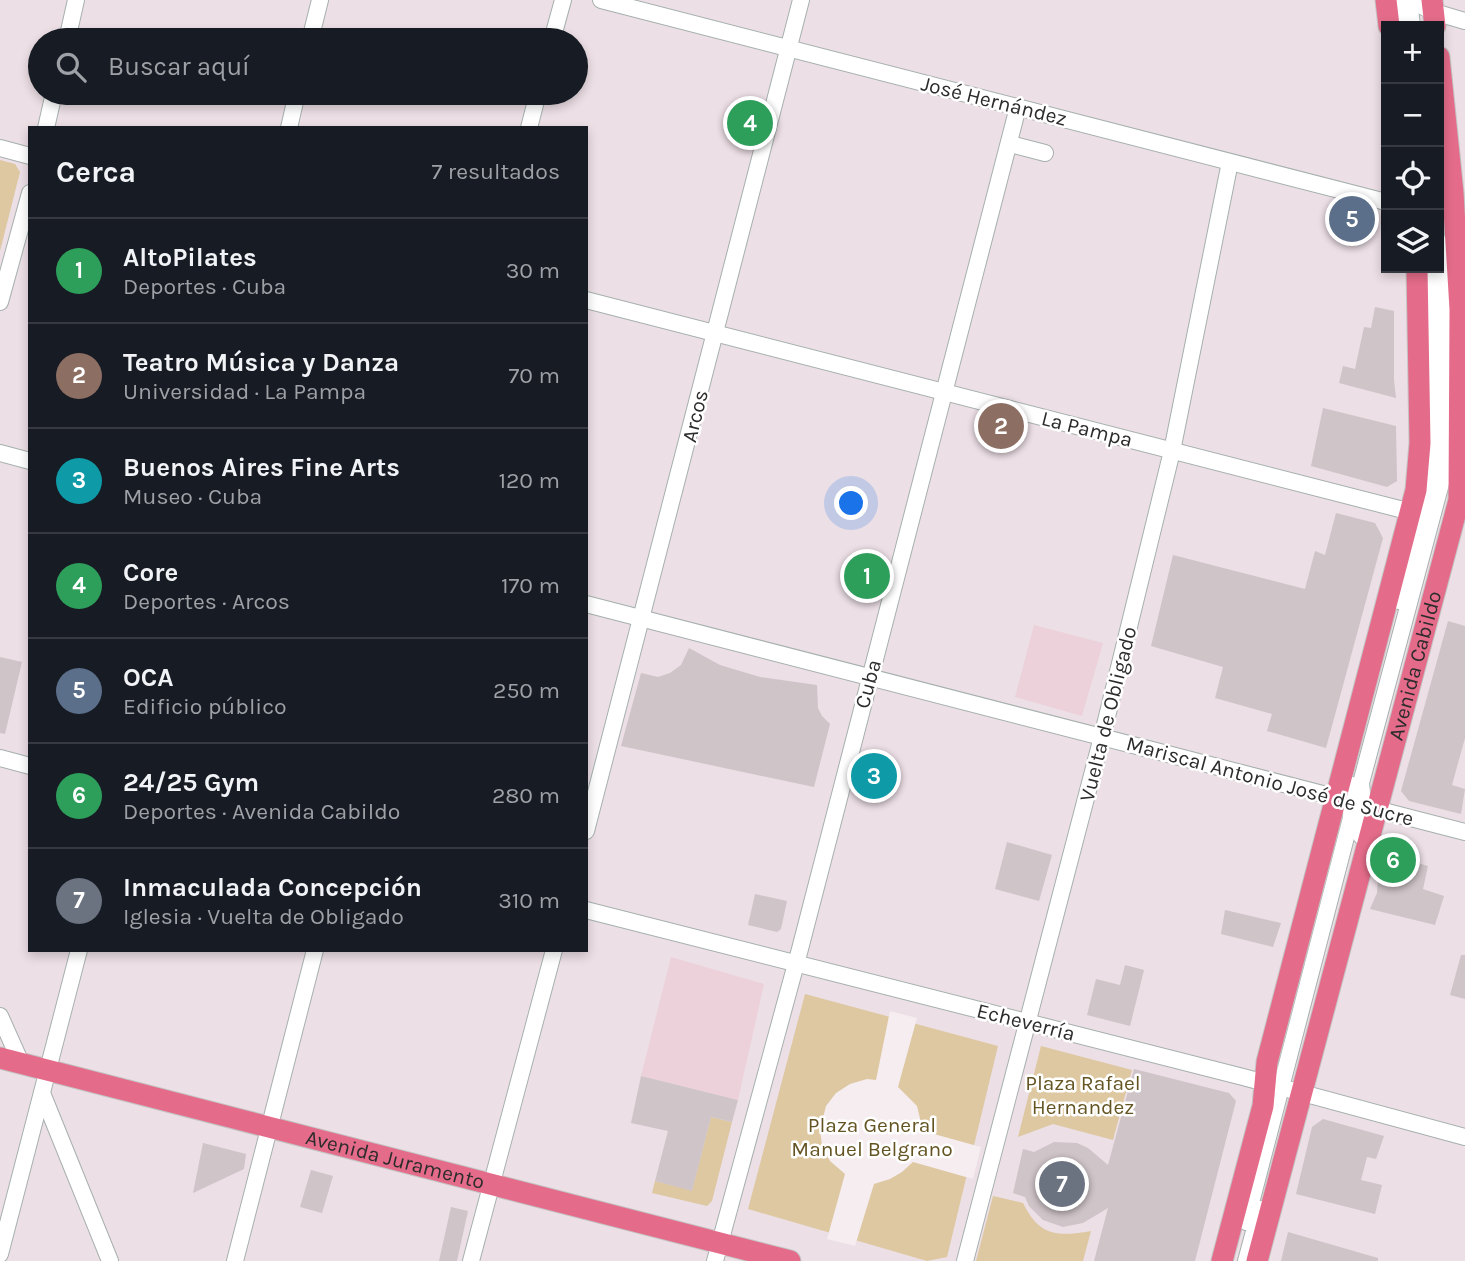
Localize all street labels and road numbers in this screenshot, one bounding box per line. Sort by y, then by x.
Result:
street label: José Hernández [919,71,1069,131]
street label: Arcos [677,387,713,445]
street label: La Pampa [1039,406,1135,452]
street label: Avenida Cabildo [1384,588,1446,743]
street label: Vuelta de Obligado [1075,624,1141,804]
street label: Cuba [850,657,886,711]
street label: Mariscal Antonio José de Sucre [1124,731,1416,831]
street label: Echeverría [974,998,1078,1046]
street label: Avenida Juramento [303,1125,487,1194]

